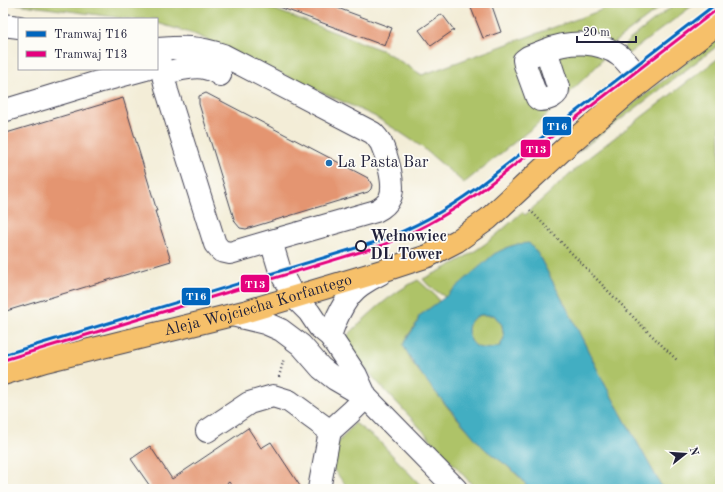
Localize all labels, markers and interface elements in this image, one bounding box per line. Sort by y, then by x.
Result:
legend [18,18,158,70]
scale bar [577,18,636,44]
text: 20 m [583,27,610,39]
text: Tramwaj T16 [54,29,128,41]
text: Tramwaj T13 [54,49,128,61]
line badge: T16 [542,116,572,136]
text: T16 [547,122,567,133]
line badge: T13 [520,139,551,158]
text: T13 [526,145,546,156]
place label: La Pasta Bar [337,155,429,171]
marker: La Pasta Bar [324,158,334,168]
place label: Wełnowiec DL Tower [370,229,447,263]
marker: Wełnowiec DL Tower [355,240,367,252]
street label: Aleja Wojciecha Korfantego [162,272,354,339]
line badge: T13 [240,274,270,293]
text: T13 [245,280,265,291]
line badge: T16 [181,287,211,306]
text: T16 [186,292,206,303]
north arrow [665,434,705,474]
text: N [687,446,700,458]

